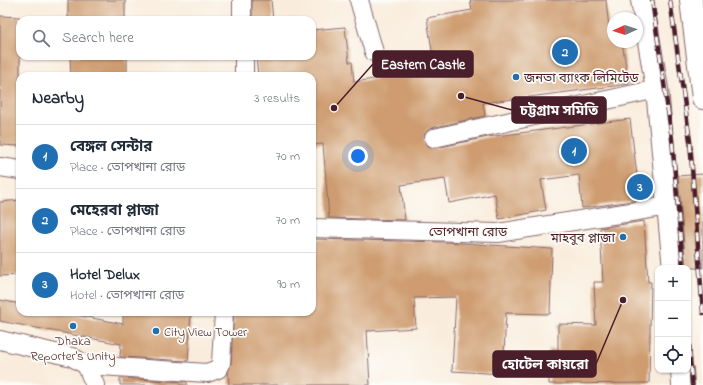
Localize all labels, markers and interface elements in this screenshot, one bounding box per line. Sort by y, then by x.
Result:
north arrow [607,12,643,48]
search box [16,16,316,60]
icon: search [30,27,52,49]
text: Search here [62,27,134,49]
pin: 2 [552,37,578,67]
callout: Eastern Castle [373,51,473,77]
text: Eastern Castle [381,55,466,76]
place label: জনতা ব্যাংক লিমিটেড [523,69,639,88]
marker: জনতা ব্যাংক লিমিটেড [511,72,521,82]
text: Nearby [32,86,84,111]
text: 3 results [254,89,300,108]
callout: চট্টগ্রাম সমিতি [512,97,606,123]
text: চট্টগ্রাম সমিতি [519,101,598,122]
text: বেঙ্গল সেন্টার [70,136,152,158]
pin: 1 [561,136,587,166]
your location [348,146,368,166]
text: 1 [43,147,47,166]
text: 70 m [276,147,300,166]
text: Place · তোপখানা রোড [70,158,185,177]
pin: 3 [627,172,653,202]
text: মেহেরবা প্লাজা [70,200,159,222]
text: 2 [42,211,48,230]
text: 70 m [276,211,300,230]
text: Place · তোপখানা রোড [70,222,185,241]
street label: তোপখানা রোড [429,223,508,242]
place label: মাহবুব প্লাজা [550,229,616,248]
marker: মাহবুব প্লাজা [618,232,628,242]
text: Hotel Delux [70,264,140,286]
map controls [655,265,691,373]
button: + [655,265,691,301]
text: 3 [42,275,48,294]
text: 90 m [277,275,300,294]
text: Hotel · তোপখানা রোড [70,286,184,305]
button: − [655,301,691,337]
marker: Dhaka Reporter's Unity [68,321,78,331]
place label: City View Tower [164,323,248,343]
marker: City View Tower [151,326,161,336]
place label: Dhaka Reporter's Unity [31,332,115,367]
button: locate [655,337,691,373]
callout: হোটেল কায়রো [493,351,596,377]
text: হোটেল কায়রো [502,355,589,376]

